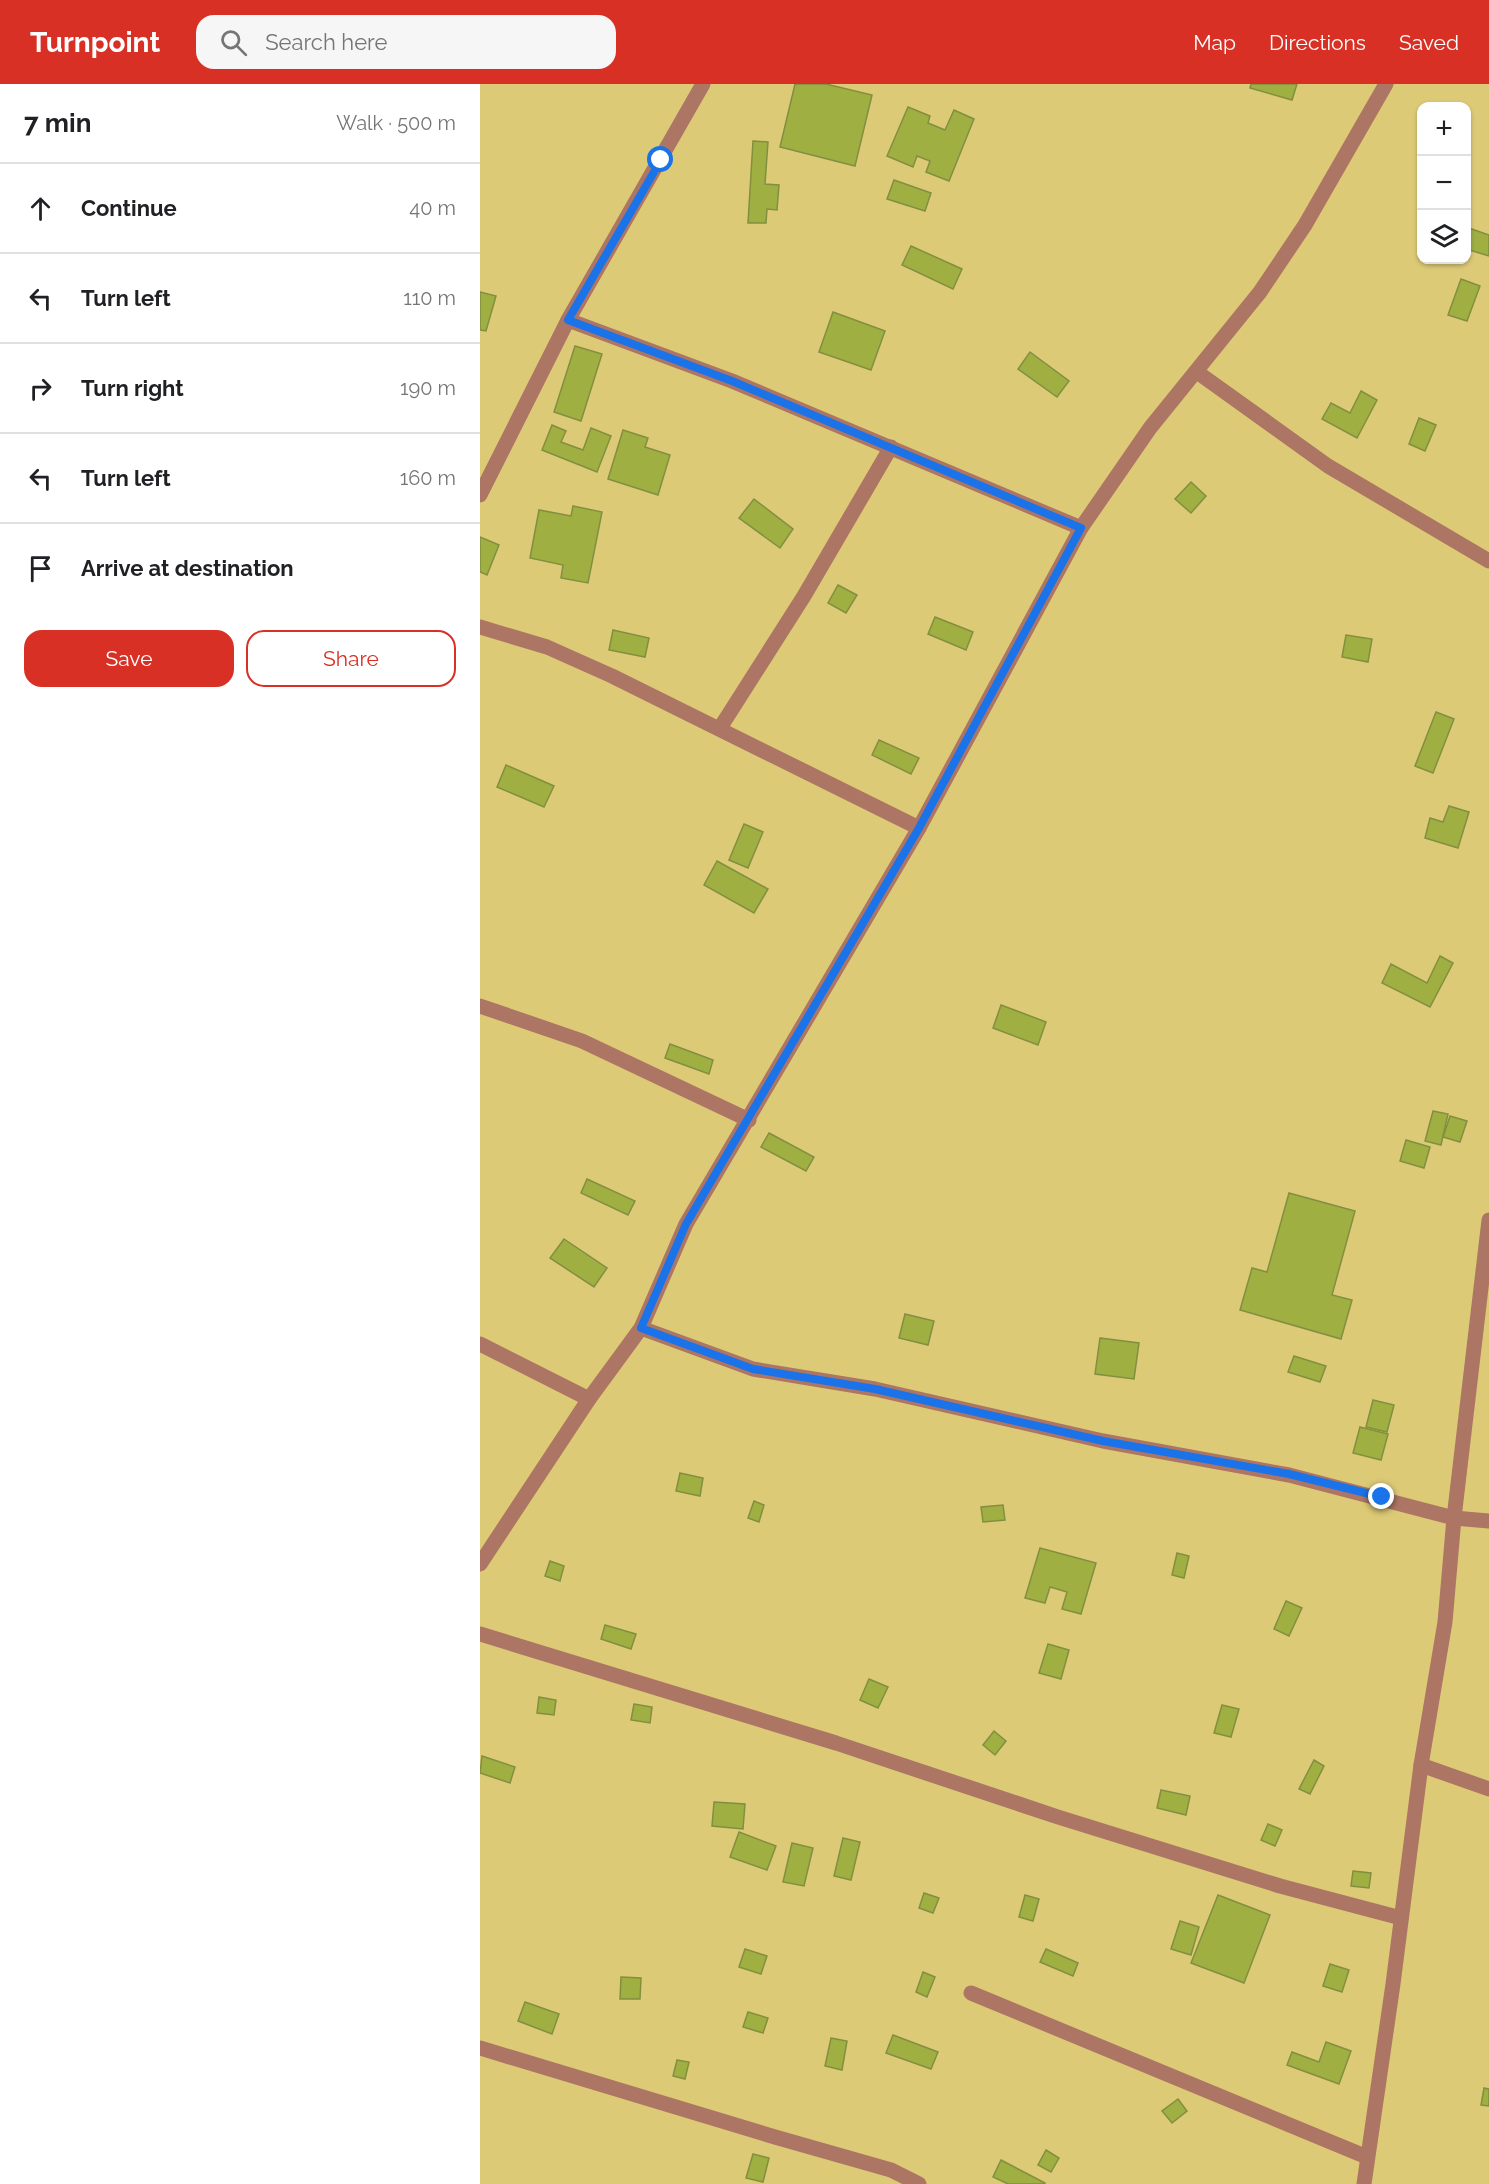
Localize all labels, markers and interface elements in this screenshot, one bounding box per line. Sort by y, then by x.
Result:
search box [196,15,616,69]
text: Turnpoint [30,26,160,59]
icon: search [217,26,250,59]
text: Search here [265,29,387,55]
text: Map [1193,30,1236,55]
text: Directions [1269,30,1366,55]
text: Saved [1399,30,1459,55]
map controls [1417,102,1471,264]
button: + [1417,102,1471,156]
text: 7 min [24,108,91,138]
text: Walk · 500 m [336,111,456,135]
route start [647,146,673,172]
button: − [1417,156,1471,210]
icon: ahead [24,192,57,225]
text: Continue [81,195,177,221]
text: 40 m [409,196,456,220]
button: layers [1417,210,1471,264]
icon: left [24,282,57,315]
text: Turn left [81,285,171,311]
text: 110 m [403,286,456,310]
icon: right [24,372,57,405]
text: Turn right [81,375,184,401]
text: 190 m [400,376,456,400]
icon: left [24,462,57,495]
text: Turn left [81,465,171,491]
text: 160 m [400,466,456,490]
icon: arrive [24,552,57,585]
text: Arrive at destination [81,555,294,581]
button: Save [24,630,234,687]
button: Share [246,630,456,687]
route end [1368,1483,1394,1509]

